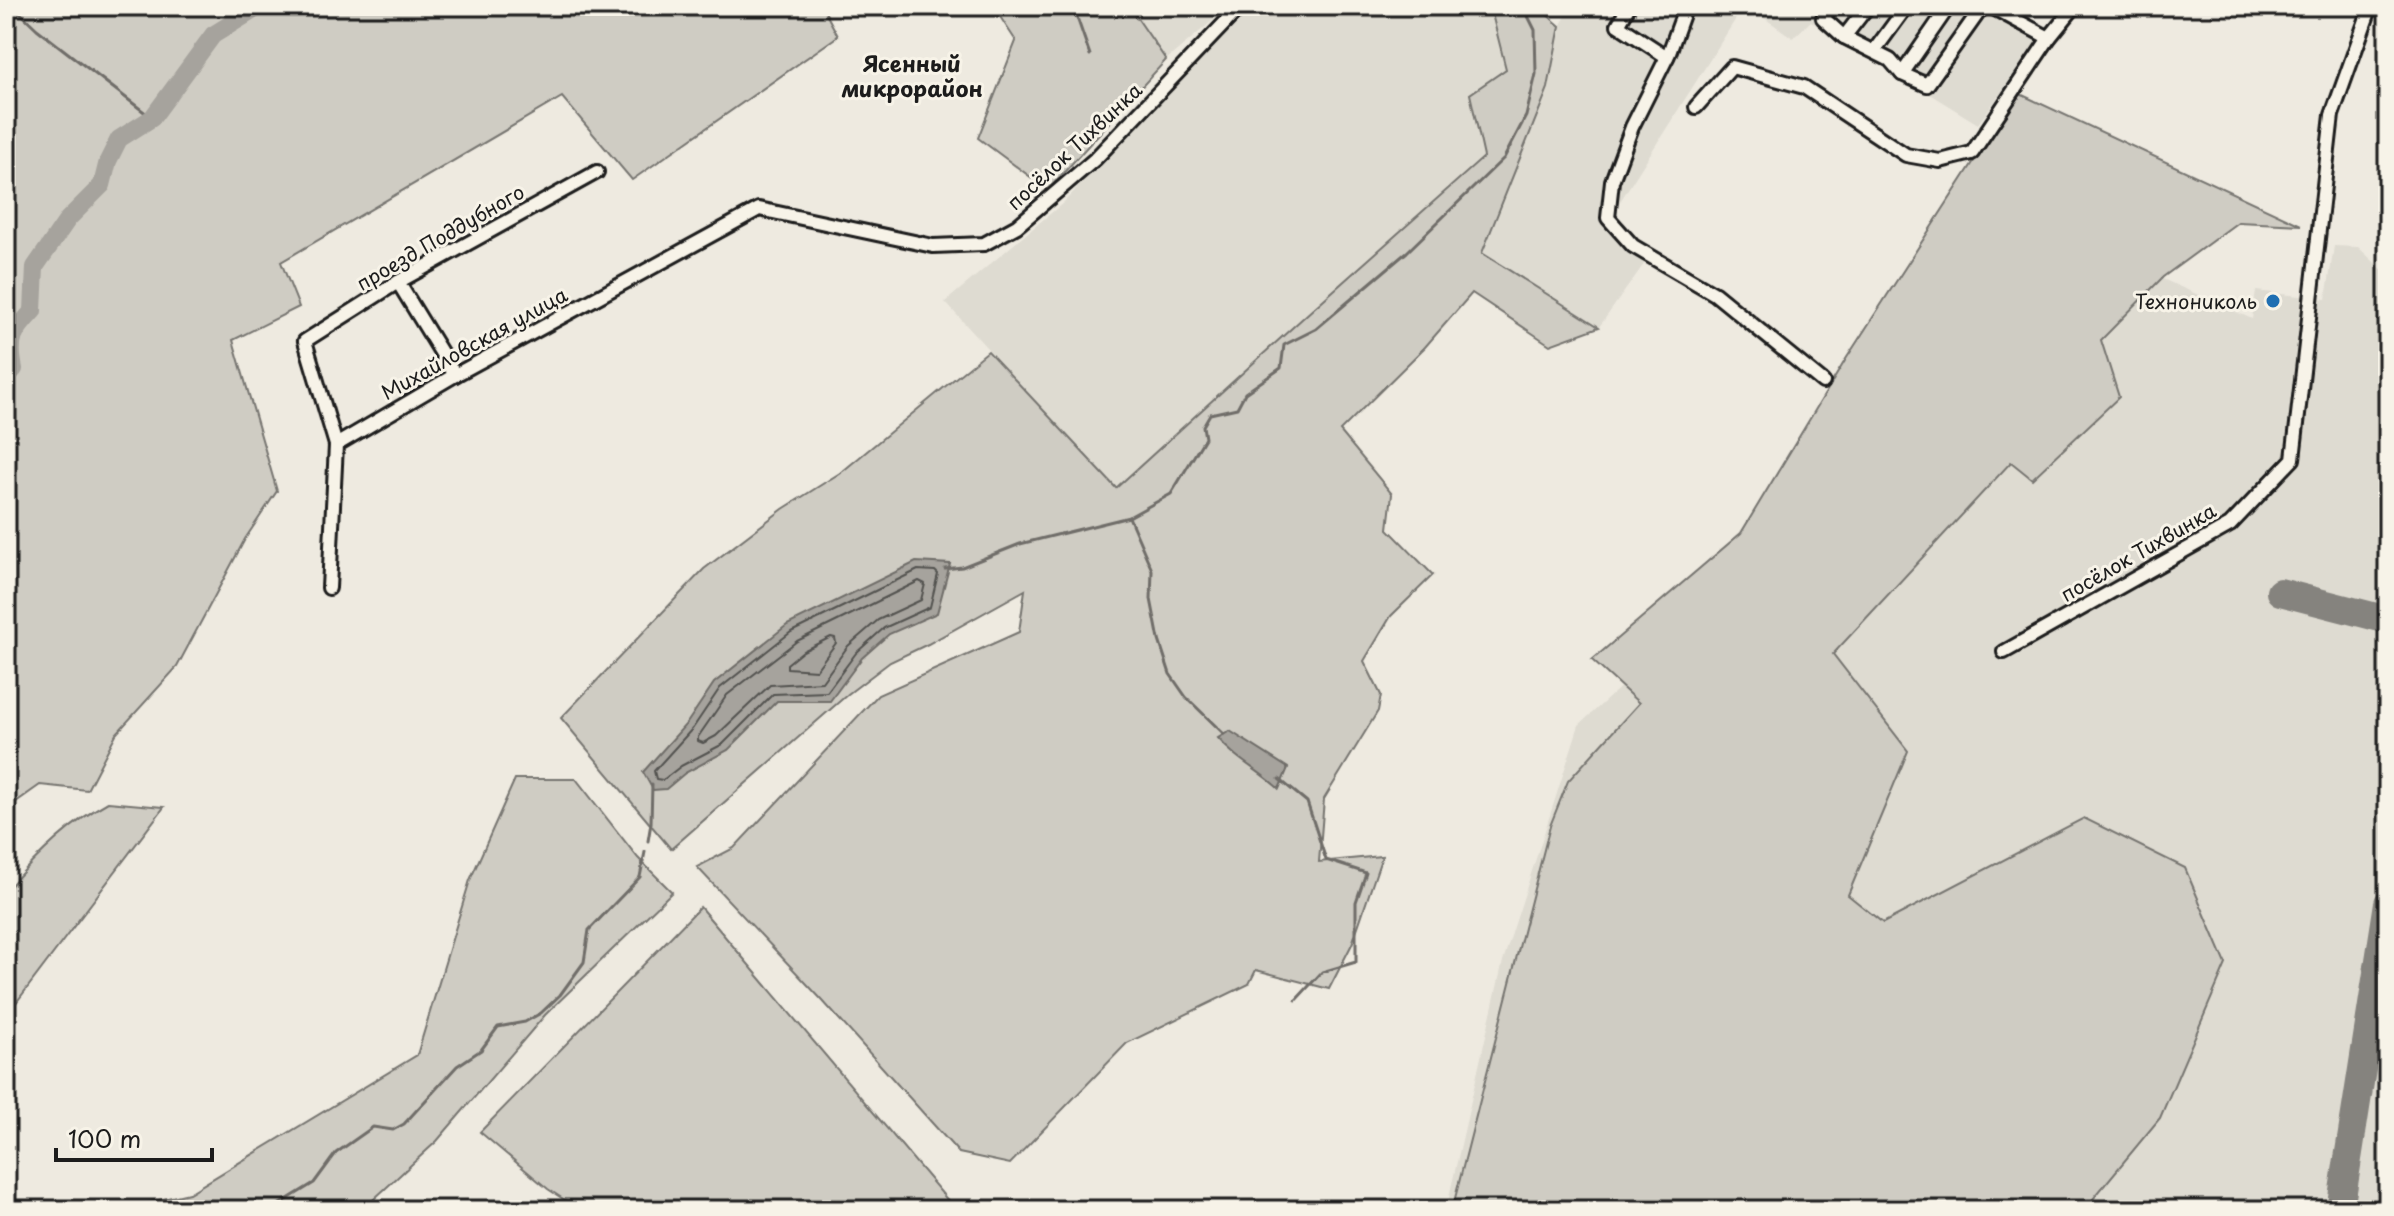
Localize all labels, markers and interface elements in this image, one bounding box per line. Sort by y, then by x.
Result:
district label: Ясенный микрорайон [841,46,983,104]
street label: посёлок Тихвинка [1000,75,1149,217]
street label: проезд Поддубного [350,177,530,297]
street label: Михайловская улица [375,279,573,407]
place label: Технониколь [2135,286,2257,316]
marker: Технониколь [2264,292,2282,310]
street label: посёлок Тихвинка [2055,495,2222,609]
scale bar [56,1112,212,1162]
text: 100 m [68,1120,141,1156]

